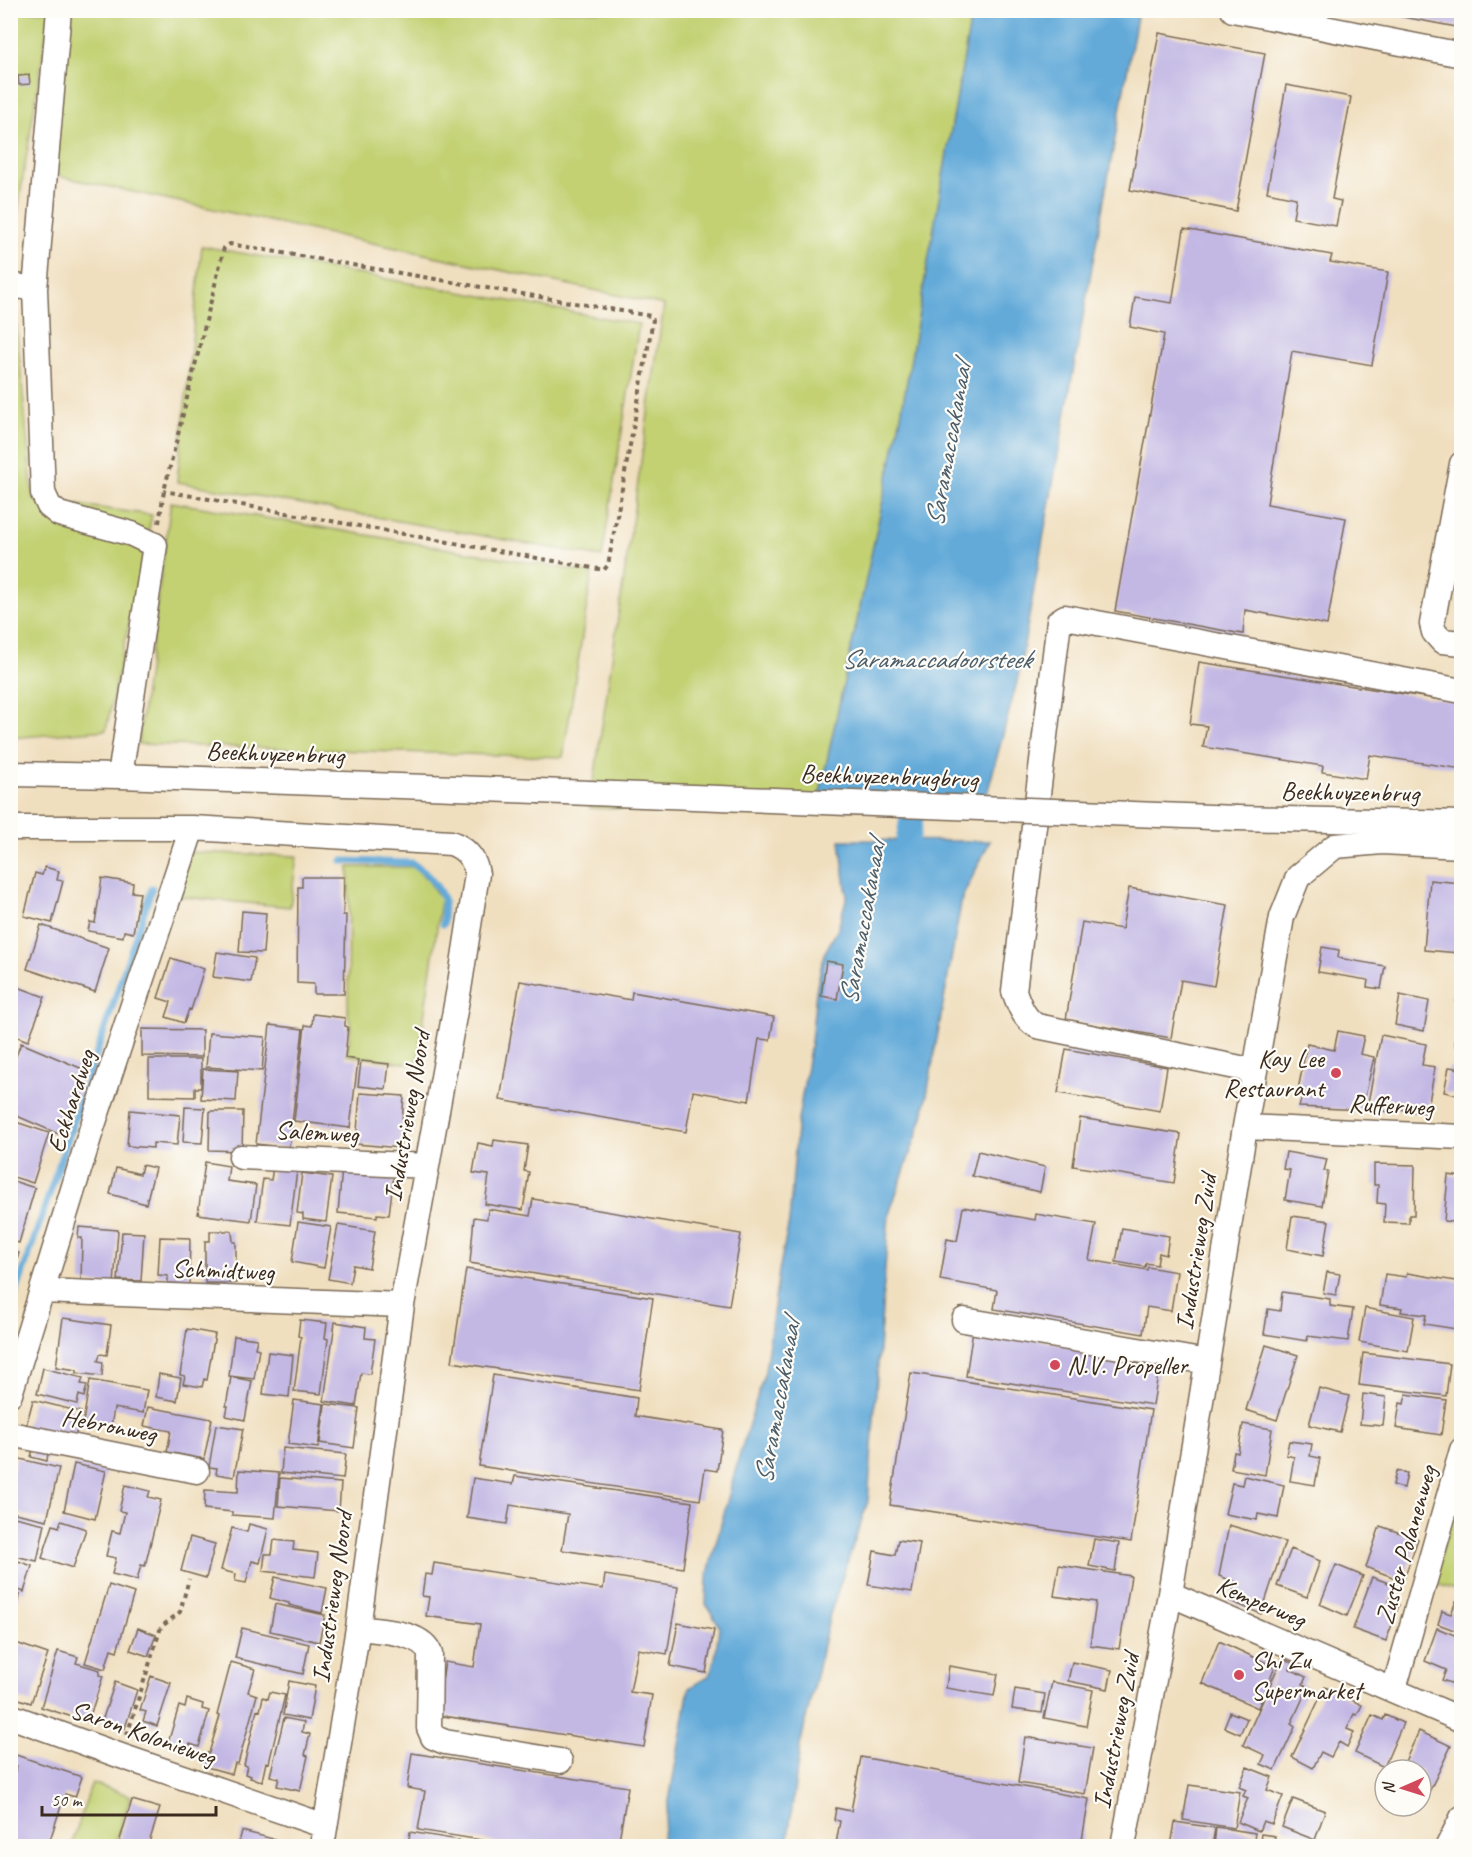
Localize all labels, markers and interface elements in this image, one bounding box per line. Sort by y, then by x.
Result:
water label: Saramaccakanaal [917,352,981,529]
water label: Saramaccadoorsteek [841,642,1036,676]
street label: Beekhuyzenbrug [205,734,346,772]
street label: Beekhuyzenbrugbrug [800,756,980,796]
street label: Beekhuyzenbrug [1281,774,1421,810]
water label: Saramaccakanaal [831,830,895,1007]
street label: Industrieweg Noord [376,1024,439,1204]
place label: Kay Lee Restaurant [1223,1042,1326,1105]
street label: Eckhardweg [39,1044,104,1157]
marker: Kay Lee Restaurant [1329,1066,1343,1080]
street label: Rufferweg [1348,1086,1436,1124]
street label: Salemweg [274,1113,361,1151]
street label: Industrieweg Zuid [1167,1168,1225,1332]
street label: Schmidtweg [171,1252,277,1288]
water label: Saramaccakanaal [746,1309,810,1486]
place label: N.V. Propeller [1067,1349,1189,1382]
marker: N.V. Propeller [1048,1358,1062,1372]
street label: Hebronweg [59,1400,161,1451]
street label: Zuster Polanenweg [1368,1460,1445,1628]
street label: Industrieweg Noord [304,1505,361,1685]
street label: Kemperweg [1211,1569,1312,1636]
place label: Shi Zu Supermarket [1251,1644,1365,1707]
street label: Industrieweg Zuid [1085,1647,1148,1811]
marker: Shi Zu Supermarket [1232,1668,1246,1682]
street label: Saron Kolonieweg [66,1693,222,1774]
north arrow [1373,1758,1433,1818]
scale bar [42,1779,216,1817]
text: N [1379,1780,1399,1794]
text: 50 m [51,1789,84,1811]

